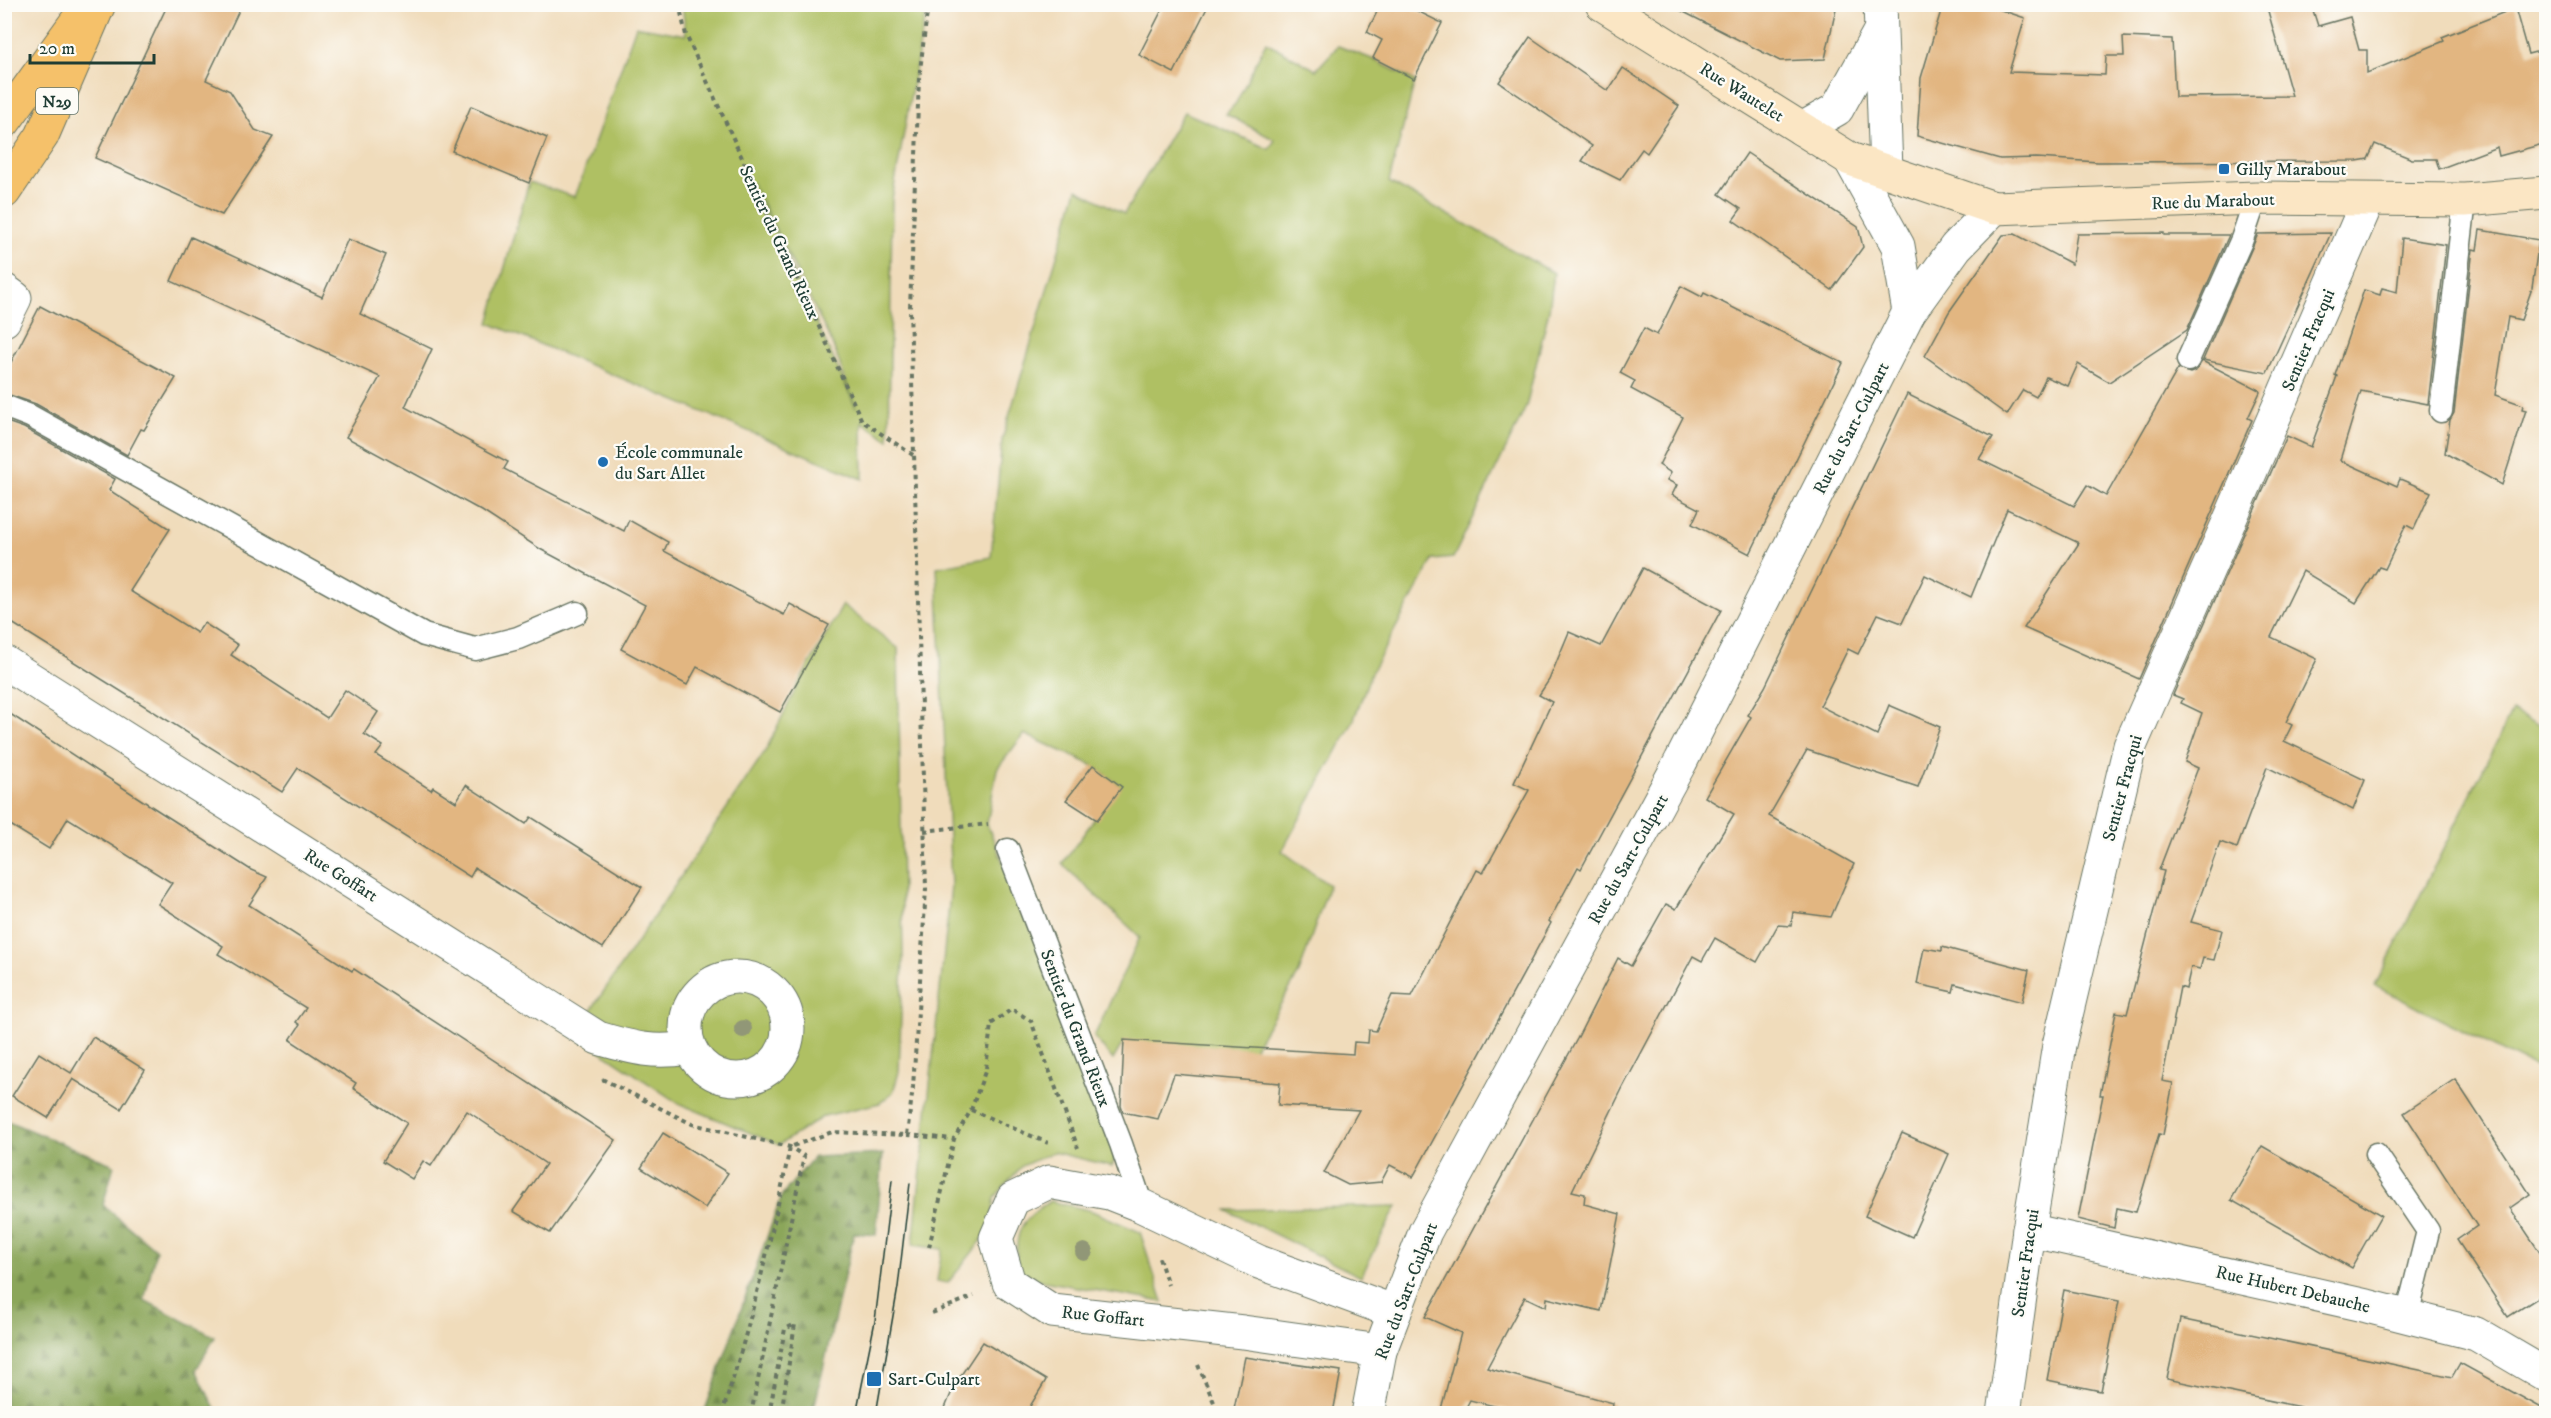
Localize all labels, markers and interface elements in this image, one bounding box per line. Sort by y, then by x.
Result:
scale bar [30,27,154,65]
text: 20 m [39,38,75,60]
street label: Rue Wautelet [1695,58,1788,128]
road number: N29 [36,88,78,114]
place label: Gilly Marabout [2236,159,2347,181]
street label: Sentier du Grand Rieux [734,162,824,323]
marker: Gilly Marabout [2217,162,2231,176]
street label: Rue du Marabout [2151,189,2275,215]
street label: Sentier Fracqui [2277,286,2340,395]
street label: Rue du Sart-Culpart [1809,358,1895,498]
place label: École communale du Sart Allet [615,442,743,485]
marker: École communale du Sart Allet [596,455,610,469]
street label: Sentier Fracqui [2098,733,2148,844]
street label: Rue du Sart-Culpart [1584,790,1674,928]
street label: Rue Goffart [299,844,382,907]
street label: Sentier du Grand Rieux [1035,947,1115,1110]
street label: Sentier Fracqui [2008,1208,2044,1319]
street label: Rue du Sart-Culpart [1371,1219,1443,1363]
street label: Rue Hubert Debauche [2213,1261,2372,1318]
street label: Rue Goffart [1060,1302,1146,1332]
place label: Sart-Culpart [888,1369,980,1391]
marker: Sart-Culpart [865,1370,883,1388]

